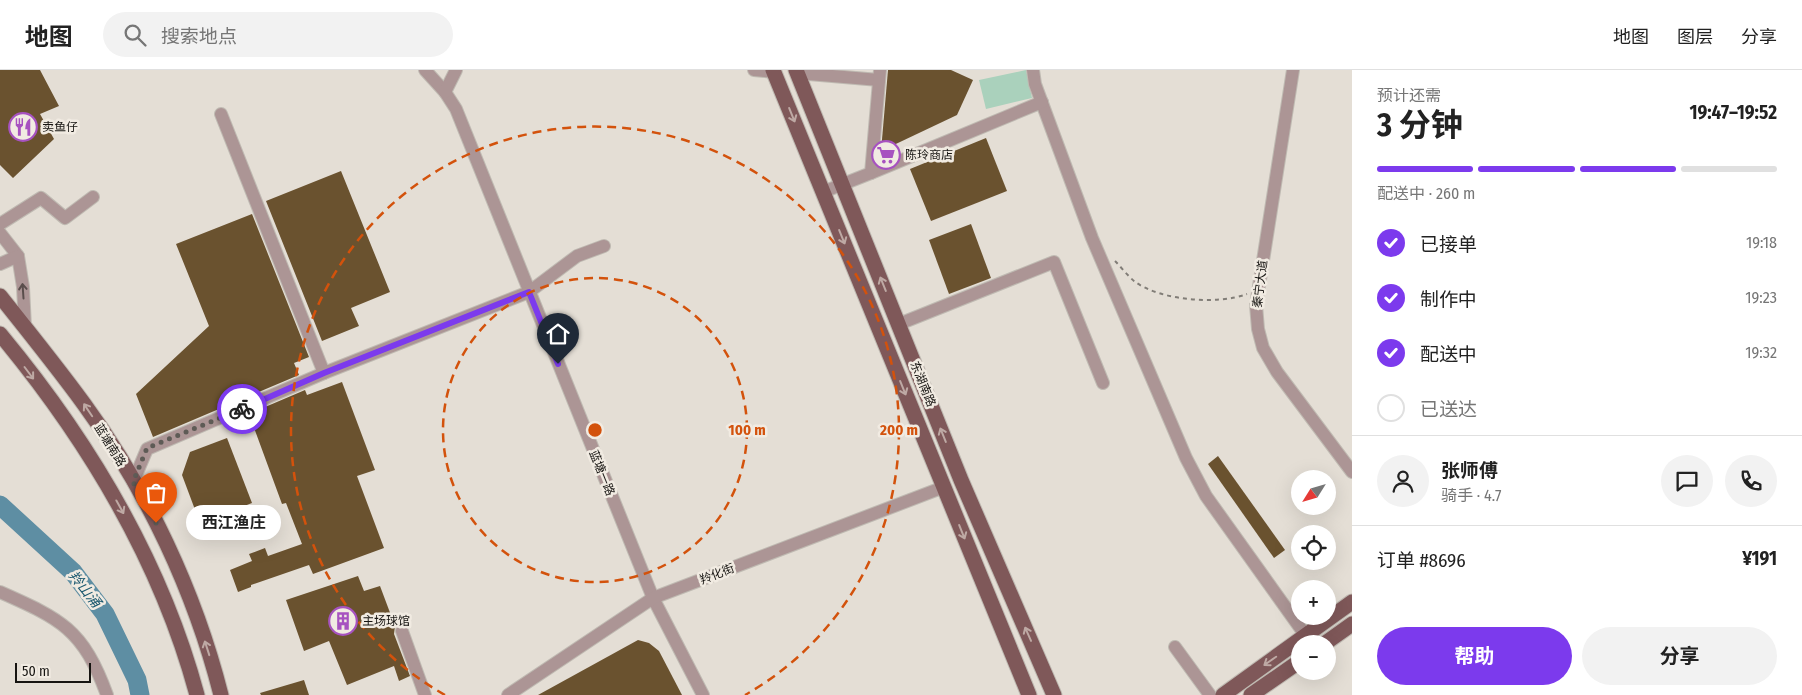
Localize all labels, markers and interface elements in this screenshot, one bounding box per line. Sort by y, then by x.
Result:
search box [103,12,453,57]
icon: search [121,21,149,49]
text: 地图 [25,23,73,51]
text: 搜索地点 [161,25,237,48]
text: 地图 [1613,26,1649,48]
text: 图层 [1677,26,1713,48]
text: 分享 [1741,26,1777,48]
text: 预计还需 [1377,86,1441,105]
text: 19:47–19:52 [1689,101,1777,124]
text: 3 分钟 [1377,106,1463,144]
one-way arrow [787,107,797,122]
restaurant icon: 卖鱼仔 [8,112,38,142]
place label: 卖鱼仔 [42,120,78,134]
supermarket icon: 陈玲商店 [871,140,901,170]
place label: 陈玲商店 [905,148,953,162]
text: 配送中 · 260 m [1377,184,1475,203]
one-way arrow [837,229,847,244]
icon: check [1377,229,1405,257]
text: 已接单 [1420,233,1477,256]
text: 19:18 [1746,233,1777,252]
street label: 秦宁大道 [1250,259,1270,309]
one-way arrow [878,277,887,292]
one-way arrow [19,284,28,300]
icon: check [1377,284,1405,312]
text: 制作中 [1420,288,1477,311]
text: 19:23 [1745,288,1777,307]
pin [537,313,579,364]
icon: home [544,320,572,348]
icon: check [1377,339,1405,367]
text: 配送中 [1420,343,1477,366]
text: 19:32 [1745,343,1777,362]
street label: 东湖南路 [908,359,938,409]
one-way arrow [24,365,35,379]
one-way arrow [899,380,908,395]
courier [217,384,267,434]
icon: bike [228,395,256,423]
text: 已送达 [1420,398,1477,421]
one-way arrow [83,403,93,417]
street label: 蓝塘南路 [91,421,129,469]
centre of rings [586,421,604,439]
text: 100 m [728,421,766,439]
text: 200 m [879,421,918,439]
one-way arrow [938,428,947,443]
street label: 蓝塘一路 [587,448,617,498]
button: person [1377,455,1429,507]
button: chat [1661,455,1713,507]
button: phone [1725,455,1777,507]
text: 张师傅 [1441,459,1498,482]
north arrow [1291,470,1336,515]
map controls [1291,470,1336,680]
pin [135,472,177,523]
icon: bag [142,479,170,507]
text: 骑手 · 4.7 [1441,486,1502,505]
one-way arrow [116,499,126,514]
callout: 西江渔庄 [186,506,281,540]
text: 西江渔庄 [201,513,266,532]
one-way arrow [958,524,967,539]
button: locate [1291,525,1336,570]
text: ¥191 [1742,547,1777,570]
text: 订单 #8696 [1377,549,1466,572]
street label: 羚化街 [698,561,736,587]
water label: 羚山涌 [65,568,106,613]
button: + [1291,580,1336,625]
building icon: 主场球馆 [328,606,358,636]
place label: 主场球馆 [362,614,410,628]
one-way arrow [1022,627,1032,642]
button: 帮助 [1377,627,1572,685]
button: 分享 [1582,627,1777,685]
button: − [1291,635,1336,680]
one-way arrow [202,641,211,657]
one-way arrow [1263,656,1277,666]
scale bar [15,660,91,683]
text: 50 m [22,663,50,680]

